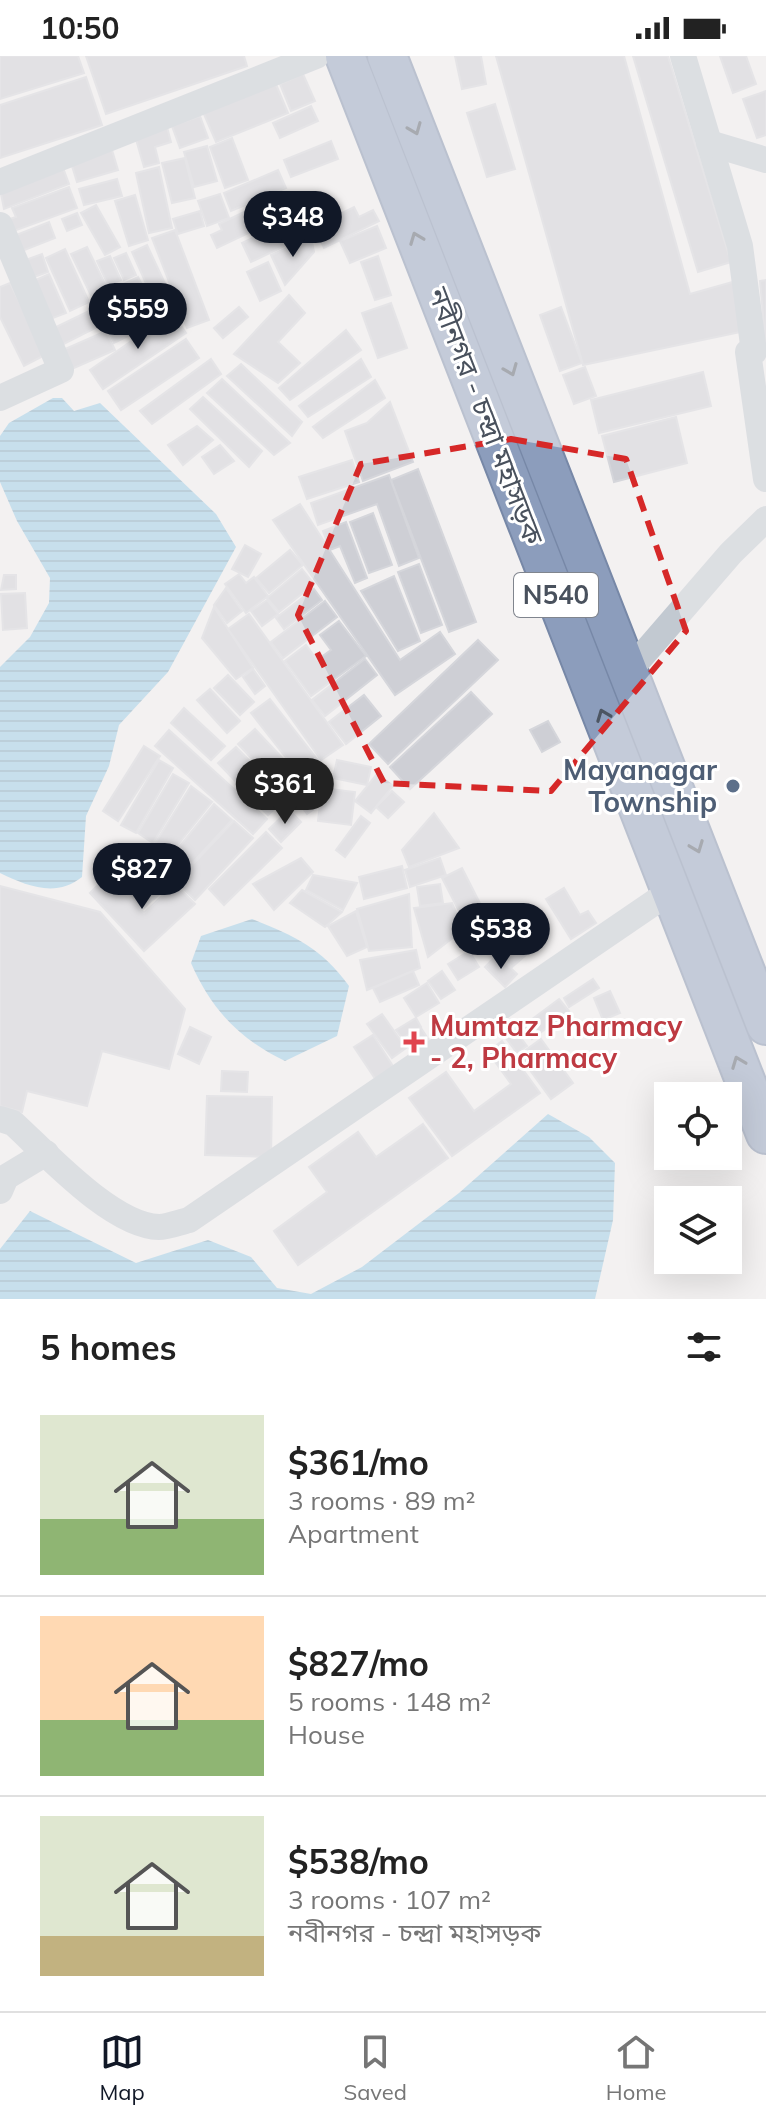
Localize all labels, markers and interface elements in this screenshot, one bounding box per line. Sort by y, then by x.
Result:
text: 10:50 [40,9,119,47]
one-way arrow [405,121,422,135]
pin: $348 [246,191,340,259]
text: $348 [262,200,324,233]
one-way arrow [409,232,426,246]
street label: নবীনগর - চন্দ্রা মহাসড়ক [421,281,552,550]
pin: $559 [91,283,185,351]
text: $559 [107,292,169,325]
one-way arrow [501,362,518,376]
road number: N540 [514,573,598,617]
one-way arrow [596,709,613,723]
place label: Mayanagar Township [563,752,717,819]
pin: $361 [238,758,332,826]
text: $361 [254,767,316,800]
marker: Mayanagar Township [724,777,742,795]
one-way arrow [688,839,704,853]
pin: $827 [95,843,189,911]
text: $827 [111,852,173,885]
pin: $538 [454,903,548,971]
text: $538 [470,912,532,945]
place label: Mumtaz Pharmacy - 2, Pharmacy [430,1008,683,1075]
marker: Mumtaz Pharmacy - 2, Pharmacy [405,1033,423,1051]
one-way arrow [731,1056,748,1070]
map controls [654,1082,742,1274]
button: locate [654,1082,742,1170]
button: layers [654,1186,742,1274]
icon: filters [682,1325,726,1369]
text: 5 homes [40,1326,177,1369]
text: $361/mo [288,1441,429,1484]
icon: home [104,1447,200,1543]
text: 3 rooms · 89 m² [288,1484,475,1517]
text: Apartment [288,1517,419,1550]
text: $827/mo [288,1642,429,1685]
icon: home [104,1648,200,1744]
text: 5 rooms · 148 m² [288,1685,491,1718]
text: House [288,1718,365,1751]
text: $538/mo [288,1840,429,1883]
icon: home [104,1848,200,1944]
text: 3 rooms · 107 m² [288,1883,491,1916]
text: নবীনগর - চন্দ্রা মহাসড়ক [288,1916,541,1949]
tab: Map [99,2030,145,2106]
tab: Saved [344,2030,407,2106]
tab: Home [606,2030,667,2106]

